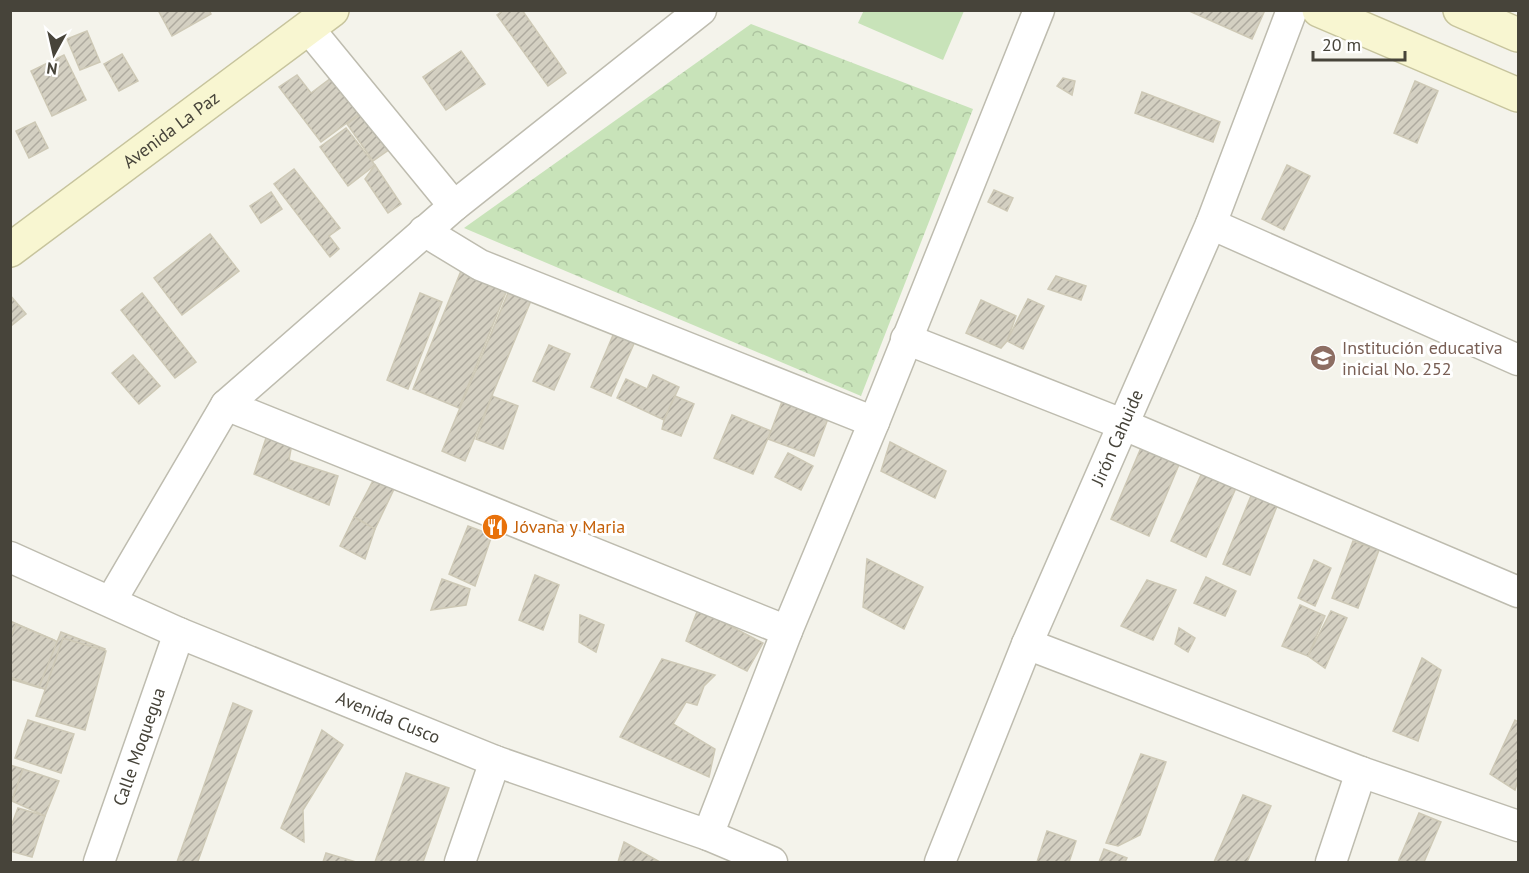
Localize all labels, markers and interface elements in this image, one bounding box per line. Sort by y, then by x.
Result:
north arrow [24,24,84,84]
scale bar [1313,24,1404,62]
text: 20 m [1322,33,1361,56]
text: N [45,58,59,79]
street label: Avenida La Paz [118,86,224,173]
place label: Institución educativa inicial No. 252 [1342,336,1503,380]
school or university icon: Institución educativa inicial No. 252 [1308,343,1338,373]
street label: Jirón Cahuide [1085,386,1148,490]
restaurant icon: Jóvana y Maria [480,512,510,542]
place label: Jóvana y Maria [513,515,625,538]
street label: Calle Moquegua [107,684,170,809]
street label: Avenida Cusco [333,686,444,749]

